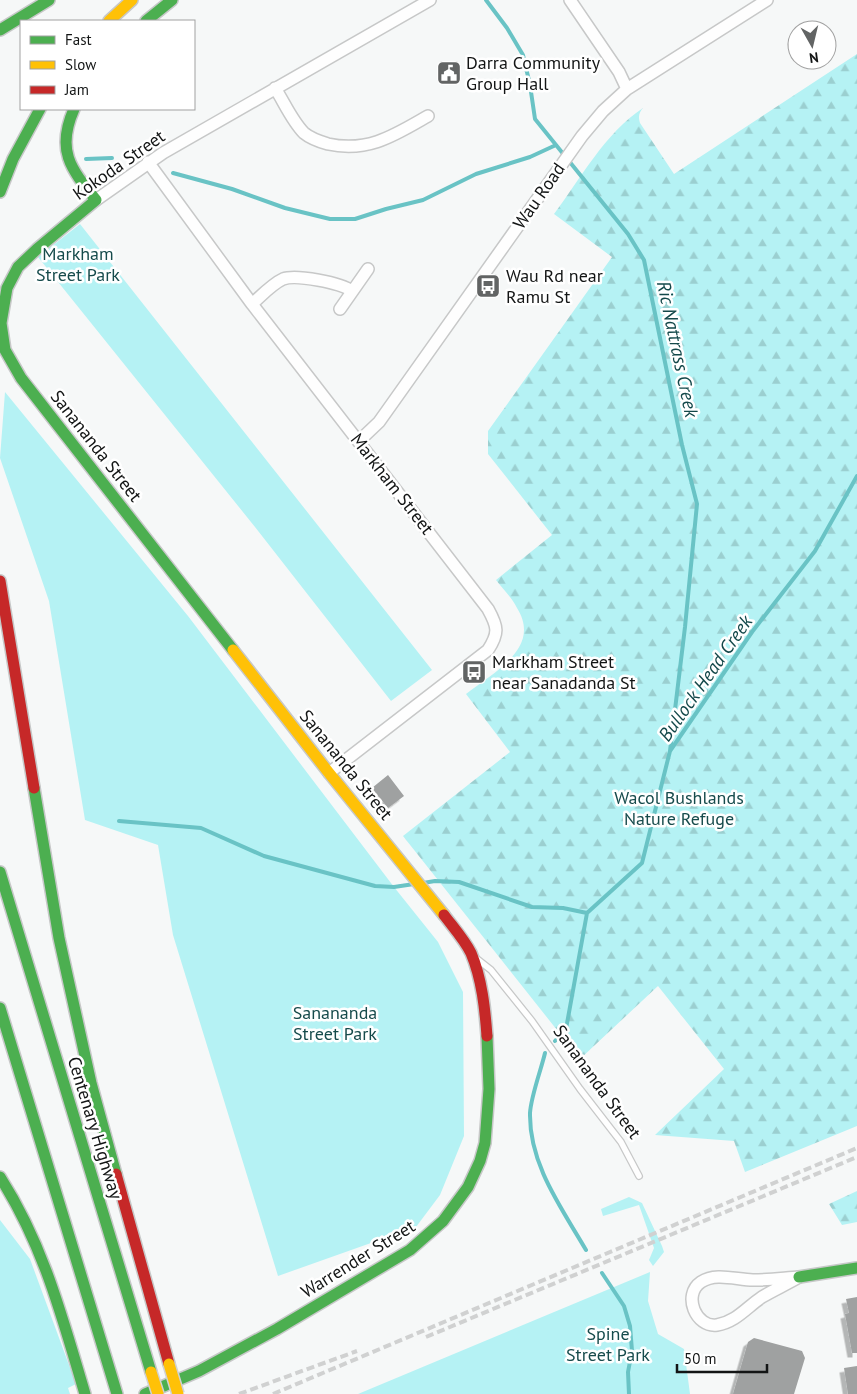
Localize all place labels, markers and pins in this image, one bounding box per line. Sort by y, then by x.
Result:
place label: Darra Community Group Hall [466,51,601,95]
public building icon: Darra Community Group Hall [436,60,462,86]
place label: Wau Rd near Ramu St [506,264,603,308]
bus stop icon: Wau Rd near Ramu St [475,273,501,299]
place label: Markham Street near Sanadanda St [492,650,636,694]
bus stop icon: Markham Street near Sanadanda St [461,659,487,685]

